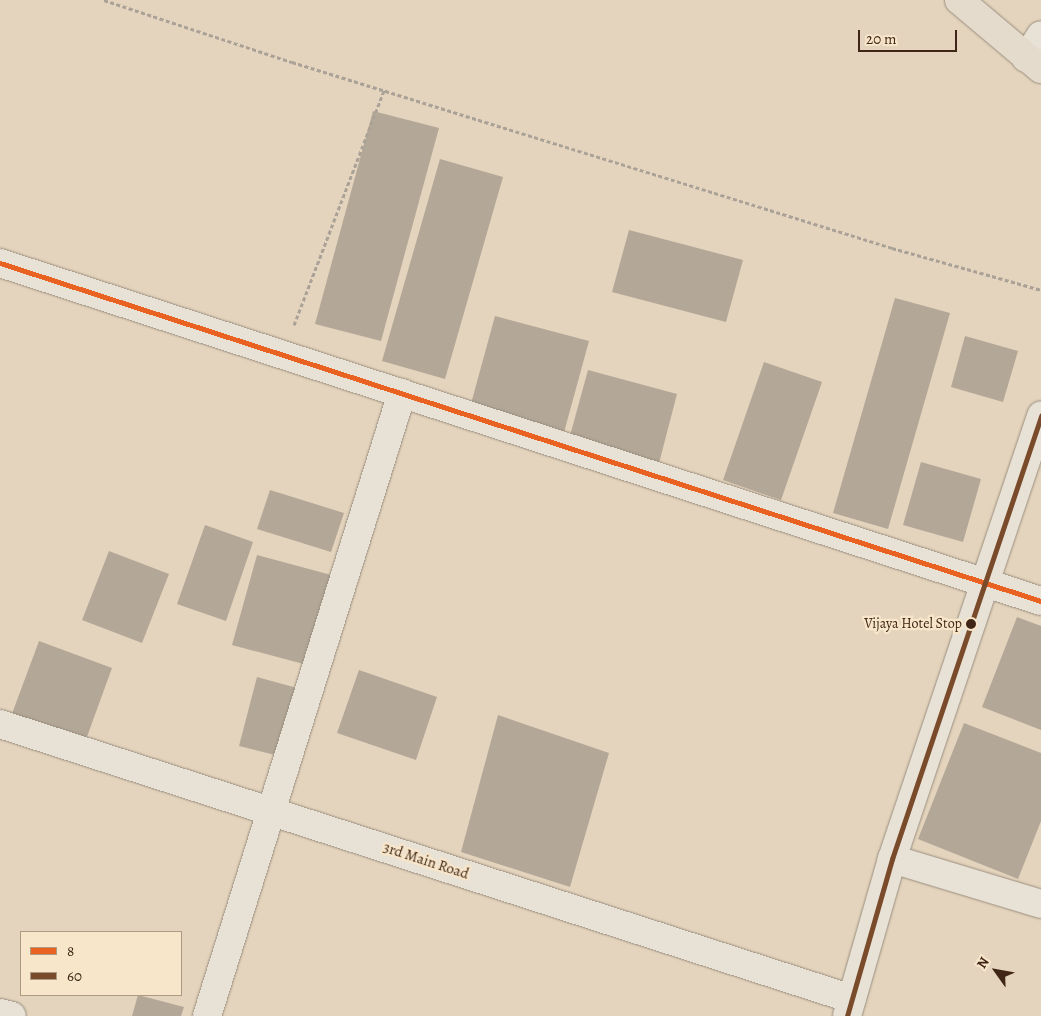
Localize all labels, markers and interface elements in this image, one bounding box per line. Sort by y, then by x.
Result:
scale bar [861,20,960,52]
text: 20 m [866,29,897,49]
place label: Vijaya Hotel Stop [864,616,962,632]
marker: Vijaya Hotel Stop [966,619,976,629]
street label: 3rd Main Road [381,839,471,883]
legend [20,931,182,996]
text: 8 [67,941,74,961]
north arrow [971,946,1021,996]
text: N [972,953,994,972]
text: 60 [67,966,82,986]

